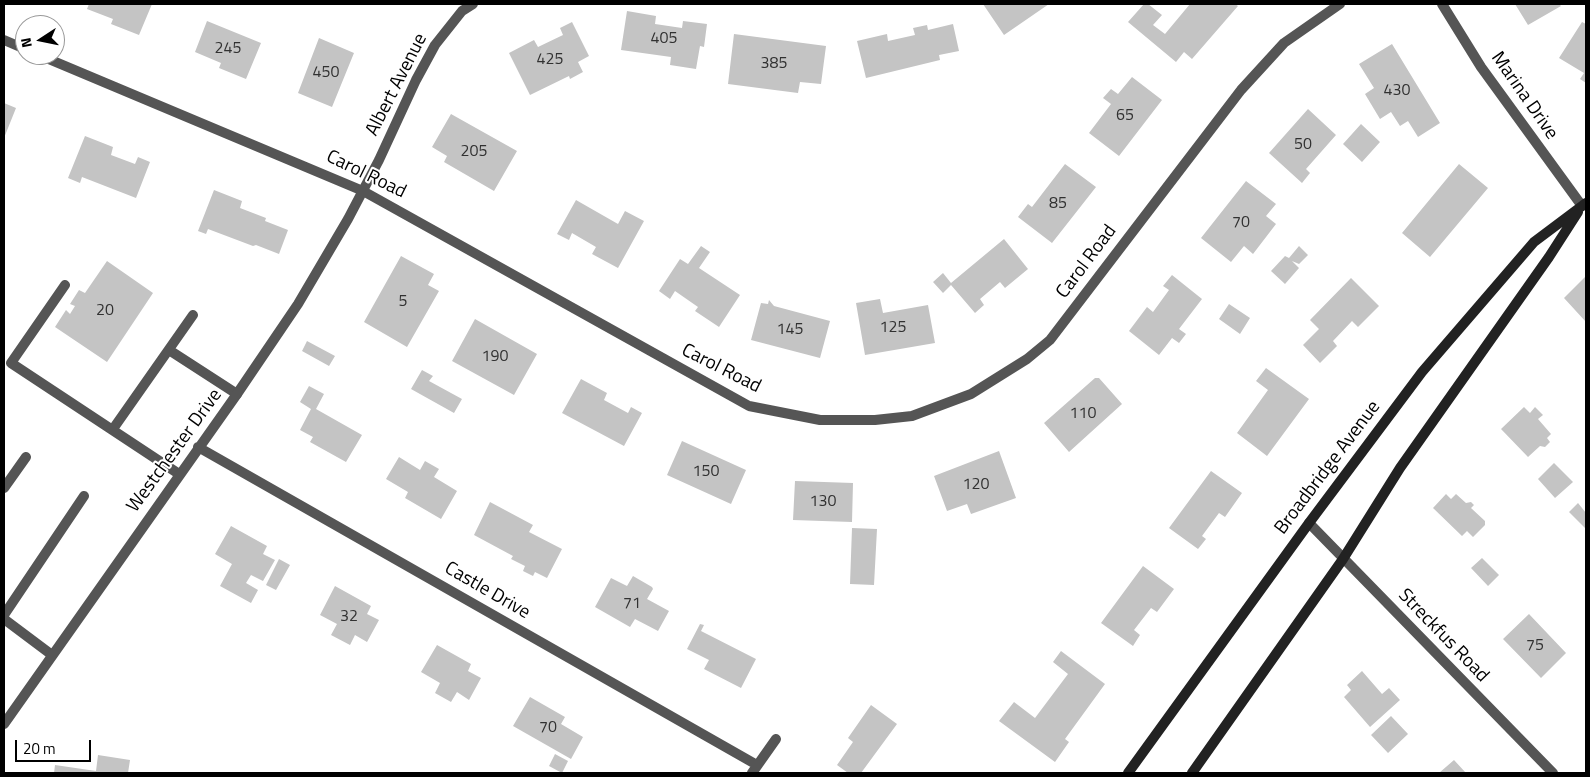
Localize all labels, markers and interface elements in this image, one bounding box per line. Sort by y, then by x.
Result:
north arrow [15,15,65,65]
house number: 405 [651,29,677,49]
street label: Albert Avenue [361,30,433,140]
text: N [15,36,37,50]
house number: 245 [215,39,241,59]
street label: Marina Drive [1486,48,1562,144]
house number: 425 [537,50,563,70]
house number: 385 [761,54,787,74]
house number: 450 [313,63,339,83]
house number: 430 [1384,81,1410,101]
house number: 65 [1116,106,1134,126]
house number: 50 [1294,135,1312,155]
house number: 205 [461,142,487,162]
street label: Carol Road [322,146,410,204]
house number: 85 [1049,194,1067,214]
house number: 70 [1232,213,1250,233]
street label: Carol Road [1052,221,1122,303]
house number: 5 [399,292,407,312]
house number: 20 [96,301,114,321]
house number: 125 [880,318,906,338]
house number: 145 [777,320,803,340]
street label: Carol Road [678,339,764,399]
house number: 190 [482,347,508,367]
street label: Westchester Drive [123,385,227,517]
street label: Broadbridge Avenue [1270,397,1386,539]
house number: 110 [1070,404,1096,424]
house number: 150 [693,462,719,482]
house number: 120 [963,475,989,495]
house number: 130 [810,492,836,512]
street label: Castle Drive [440,557,534,625]
street label: Streckfus Road [1393,585,1493,687]
house number: 71 [623,594,641,614]
house number: 32 [340,607,358,627]
house number: 75 [1526,636,1544,656]
house number: 70 [539,718,557,738]
scale bar [18,730,94,762]
text: 20 m [23,737,56,760]

